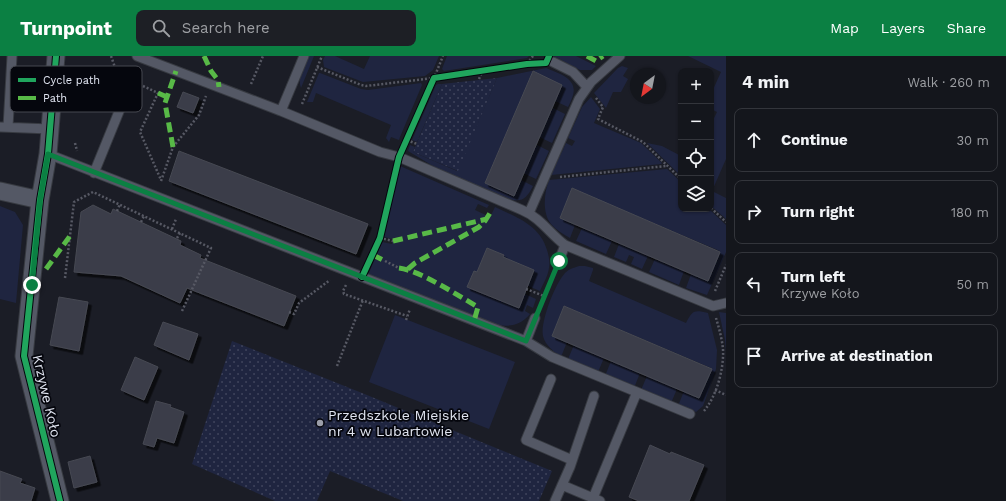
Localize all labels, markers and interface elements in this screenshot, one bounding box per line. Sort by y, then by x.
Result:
search box [136,10,416,46]
text: Turnpoint [20,17,112,40]
icon: search [150,17,172,39]
text: Search here [182,19,270,37]
text: Map [830,20,859,36]
text: Layers [881,20,925,36]
text: Share [947,20,986,36]
legend [10,66,142,112]
north arrow [630,68,666,104]
map controls [678,68,714,212]
button: + [678,68,714,104]
text: 4 min [742,72,789,92]
text: Cycle path [43,74,100,87]
text: Walk · 260 m [907,75,990,90]
text: Path [43,92,67,105]
button: − [678,104,714,140]
icon: ahead [743,129,765,151]
text: Continue [781,131,848,149]
text: 30 m [957,133,989,148]
button: locate [678,140,714,176]
button: layers [678,176,714,212]
icon: right [743,201,765,223]
text: Turn right [781,203,854,221]
text: 180 m [951,205,989,220]
route start [550,252,568,270]
text: Turn left [781,268,845,286]
icon: left [743,273,765,295]
route end [23,276,41,294]
text: 50 m [957,277,989,292]
text: Krzywe Koło [781,286,860,301]
icon: arrive [743,345,765,367]
text: Arrive at destination [781,347,933,365]
street label: Krzywe Koło [30,353,64,439]
place label: Przedszkole Miejskie nr 4 w Lubartowie [328,407,469,439]
marker: Przedszkole Miejskie nr 4 w Lubartowie [315,418,325,428]

